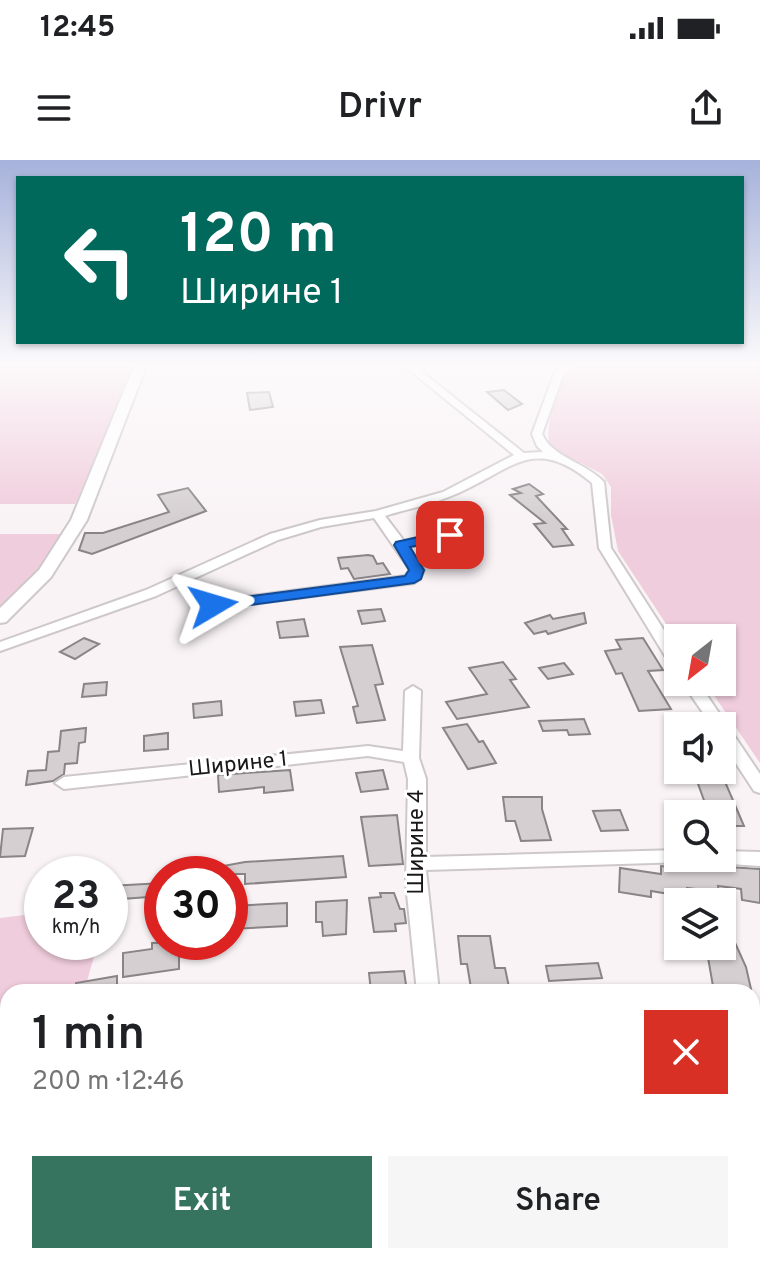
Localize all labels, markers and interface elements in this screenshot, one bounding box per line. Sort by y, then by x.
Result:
text: 12:45 [40,10,115,47]
text: Drivr [338,85,422,131]
icon: menu [32,86,76,130]
icon: share [684,86,728,130]
text: 120 m [180,202,337,272]
icon: left [48,208,152,312]
text: Ширине 1 [180,271,344,317]
pin [416,501,484,569]
icon: arrive [428,513,472,557]
position arrow [171,563,255,647]
north arrow [664,624,736,696]
map controls [664,624,736,960]
button: sound [664,712,736,784]
street label: Ширине 1 [187,746,289,784]
street label: Ширине 4 [404,789,431,895]
button: search [664,800,736,872]
speed limit sign: 30 [144,856,248,960]
text: 23 [52,873,100,923]
button: layers [664,888,736,960]
text: km/h [52,915,100,941]
text: 1 min [32,1006,145,1066]
button: close [644,1010,728,1094]
text: 200 m · 12:46 [32,1066,185,1099]
button: Exit [32,1156,372,1248]
button: Share [388,1156,728,1248]

